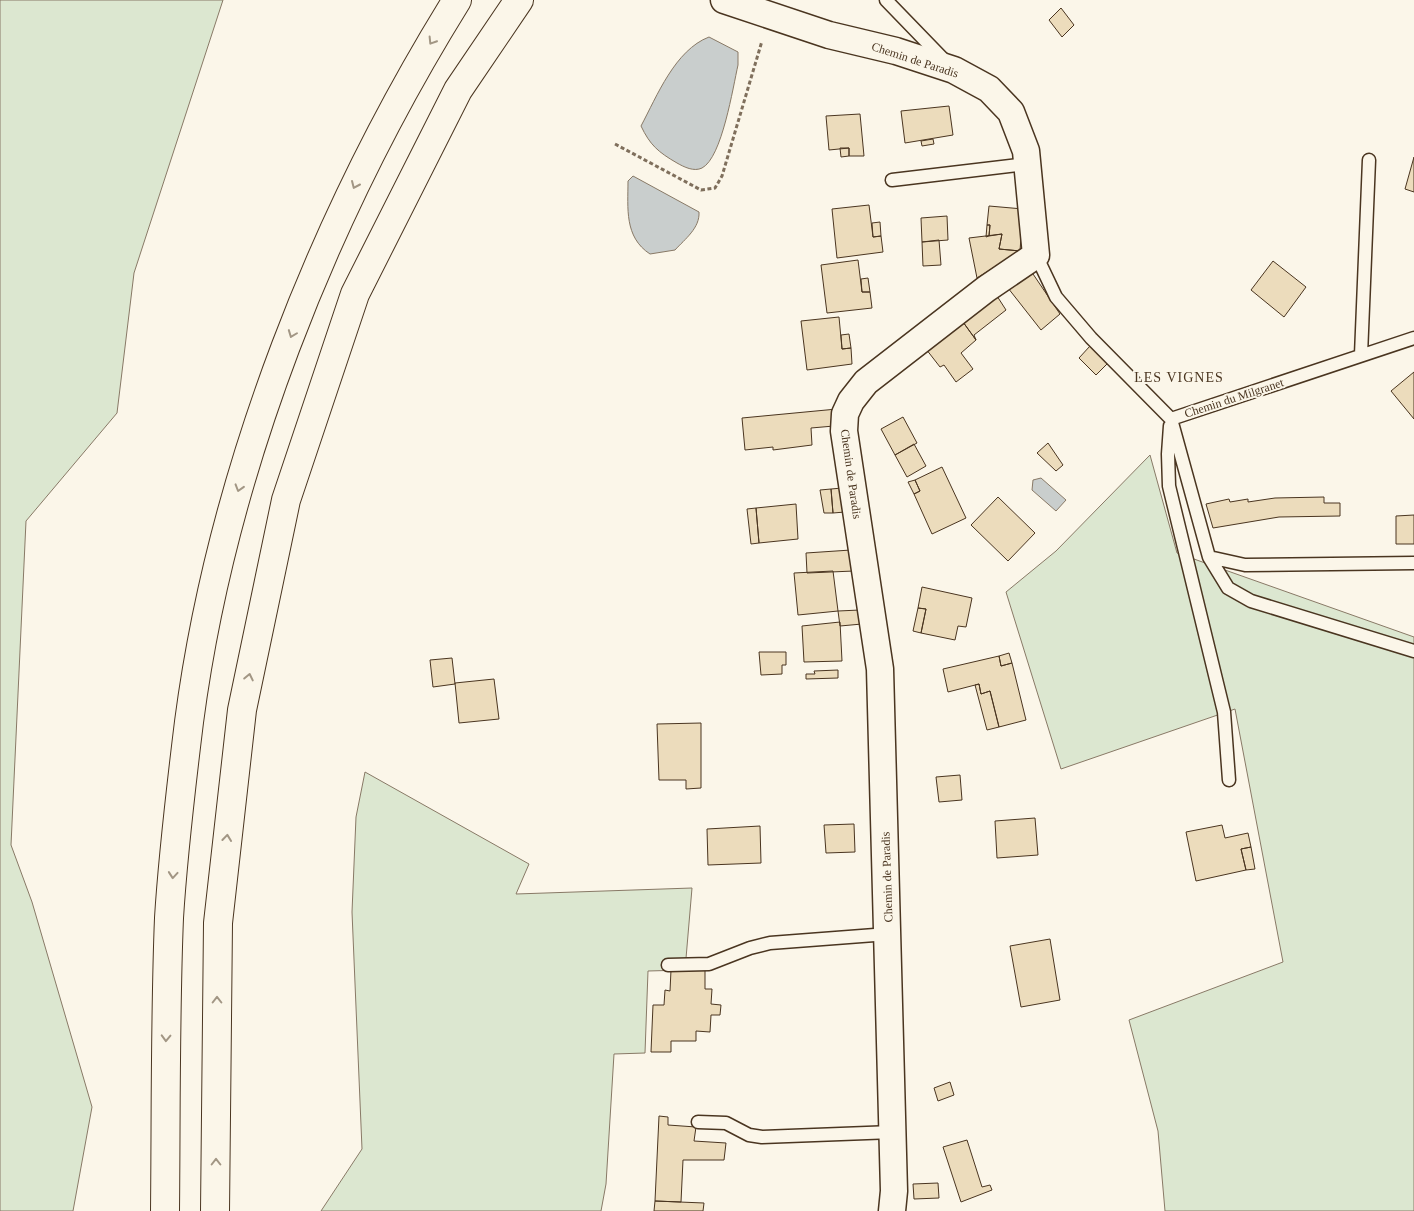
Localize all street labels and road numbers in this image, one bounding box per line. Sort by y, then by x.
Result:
street label: Chemin de Paradis [870,39,961,81]
street label: Chemin du Milgranet [1183,375,1286,421]
street label: Chemin de Paradis [838,428,864,520]
street label: Chemin de Paradis [878,831,896,923]

